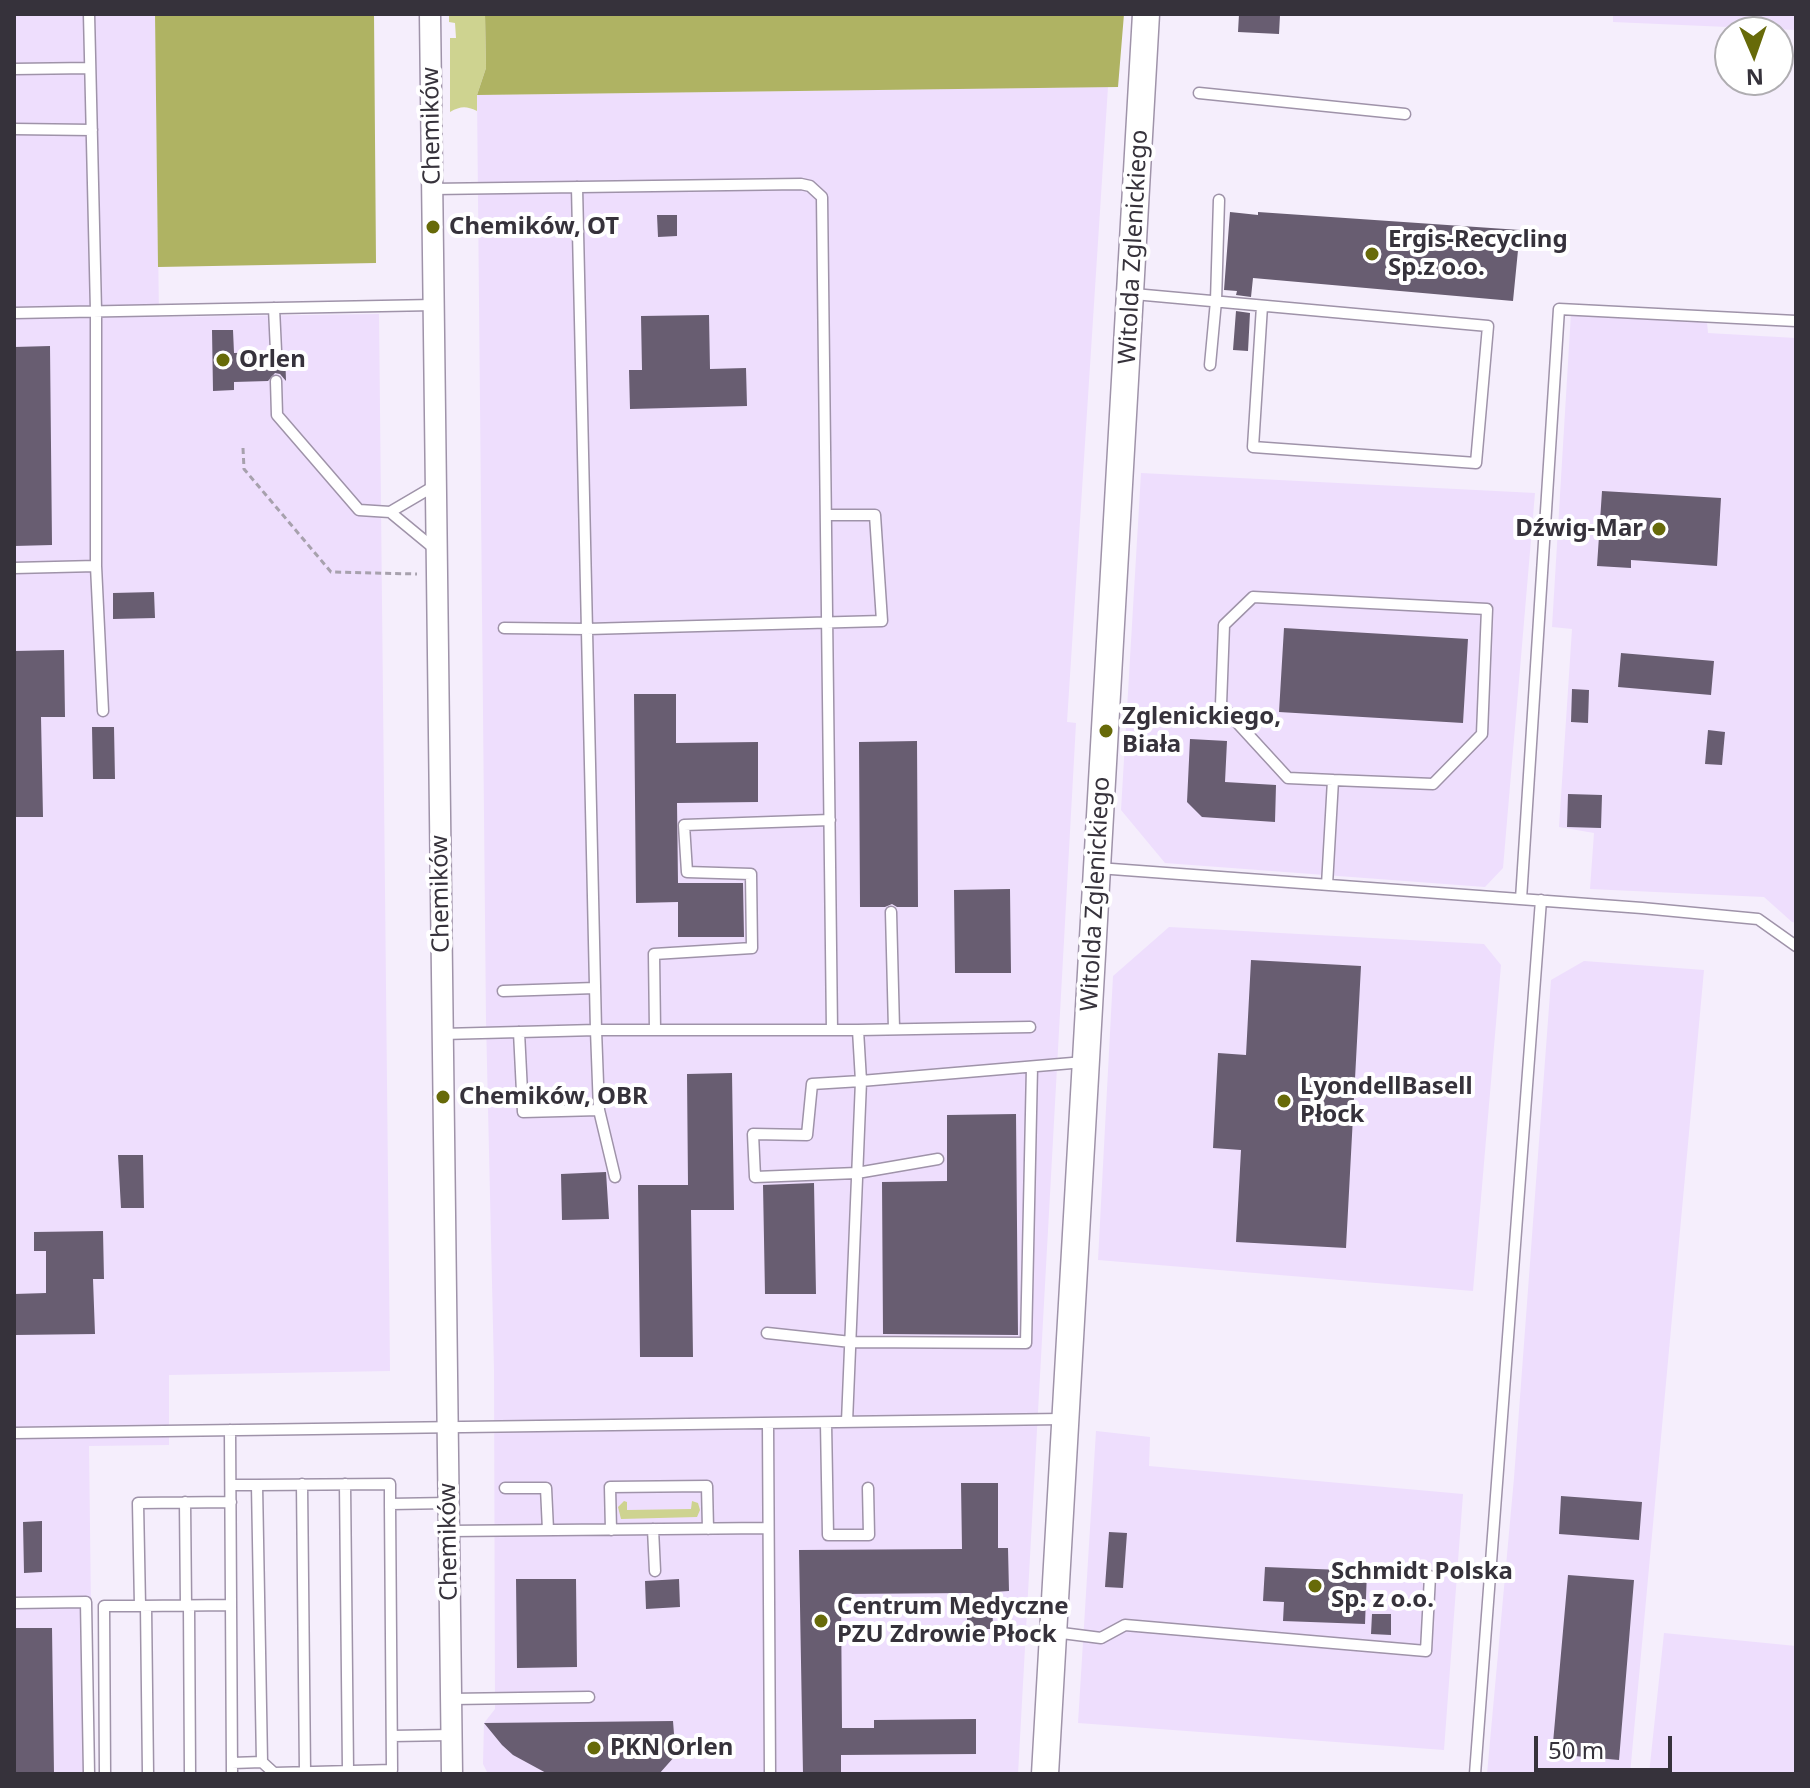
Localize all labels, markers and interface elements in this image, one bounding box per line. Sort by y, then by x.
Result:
north arrow [1714,16,1794,96]
text: N [1745,63,1764,93]
street label: Chemików [417,67,447,185]
street label: Witolda Zglenickiego [1113,129,1155,365]
place label: Chemików, OT [449,213,619,241]
marker: Chemików, OT [424,218,442,236]
place label: Ergis-Recycling Sp.z o.o. [1388,226,1568,282]
marker: Ergis-Recycling Sp.z o.o. [1363,245,1381,263]
place label: Orlen [239,346,306,374]
marker: Orlen [214,351,232,369]
place label: Dźwig-Mar [1515,515,1643,543]
marker: Dźwig-Mar [1650,520,1668,538]
place label: Zglenickiego, Biała [1122,703,1281,759]
marker: Zglenickiego, Biała [1097,722,1115,740]
street label: Witolda Zglenickiego [1075,776,1117,1012]
street label: Chemików [426,835,456,953]
place label: LyondellBasell Płock [1300,1073,1473,1129]
place label: Chemików, OBR [459,1083,648,1111]
marker: Chemików, OBR [434,1088,452,1106]
marker: LyondellBasell Płock [1275,1092,1293,1110]
street label: Chemików [434,1483,464,1601]
place label: Schmidt Polska Sp. z o.o. [1331,1558,1513,1614]
marker: Schmidt Polska Sp. z o.o. [1306,1577,1324,1595]
place label: Centrum Medyczne PZU Zdrowie Płock [837,1593,1069,1649]
marker: Centrum Medyczne PZU Zdrowie Płock [812,1612,830,1630]
scale bar [1538,1720,1676,1770]
text: 50 m [1548,1733,1604,1766]
place label: PKN Orlen [610,1734,733,1762]
marker: PKN Orlen [585,1739,603,1757]

